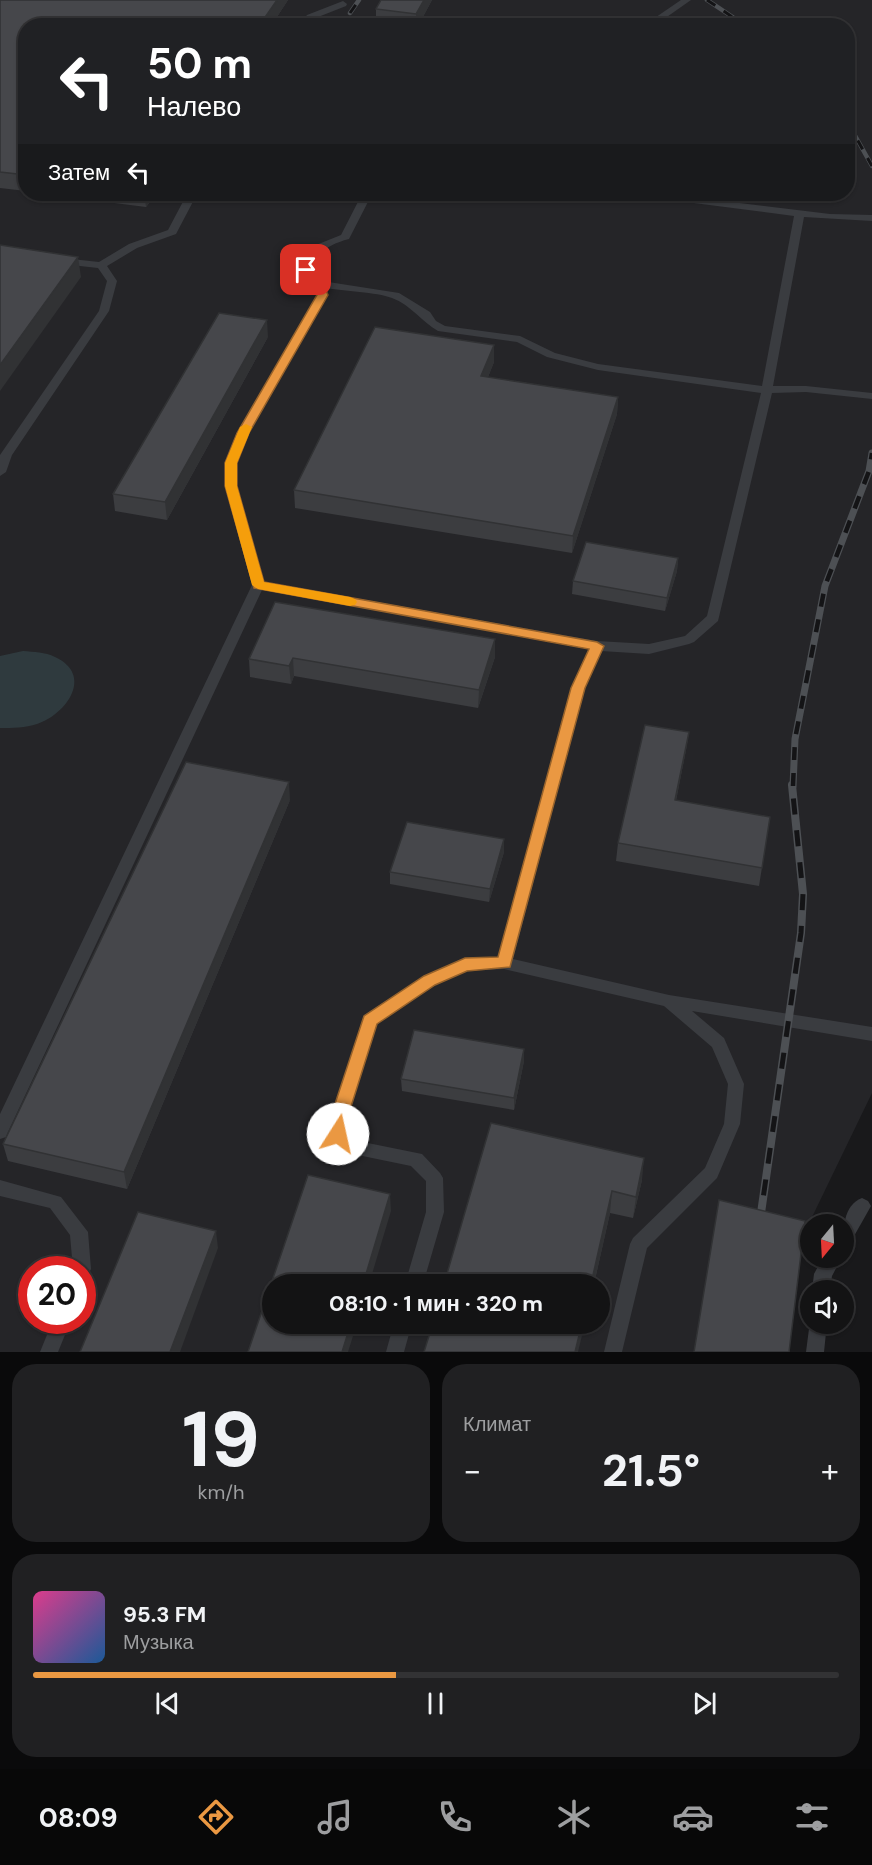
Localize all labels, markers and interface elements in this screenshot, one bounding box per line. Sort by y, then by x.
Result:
text: 50 m [147,36,252,91]
icon: left [48,42,126,120]
text: Налево [147,89,241,124]
icon: left [122,156,155,189]
text: Затем [48,158,110,187]
pin [280,244,331,295]
icon: arrive [289,253,322,286]
position arrow [306,1102,370,1166]
north arrow [800,1214,854,1268]
map controls [800,1214,854,1334]
speed limit sign: 20 [18,1256,96,1334]
button: sound [800,1280,854,1334]
text: 08:10 · 1 мин · 320 m [329,1289,543,1318]
text: 19 [182,1389,260,1490]
text: Климат [463,1411,531,1437]
text: 21.5° [602,1441,700,1500]
text: − [463,1449,481,1492]
text: + [821,1449,839,1492]
text: km/h [197,1479,245,1505]
text: 95.3 FM [123,1600,206,1629]
text: Музыка [123,1629,194,1655]
icon: previous [151,1687,184,1720]
icon: pause [419,1687,452,1720]
icon: next [688,1687,721,1720]
icon: directions [195,1796,237,1838]
icon: music [314,1796,356,1838]
icon: phone [434,1796,476,1838]
icon: climate [553,1796,595,1838]
icon: car [672,1796,714,1838]
icon: filters [791,1796,833,1838]
text: 08:09 [39,1800,118,1835]

